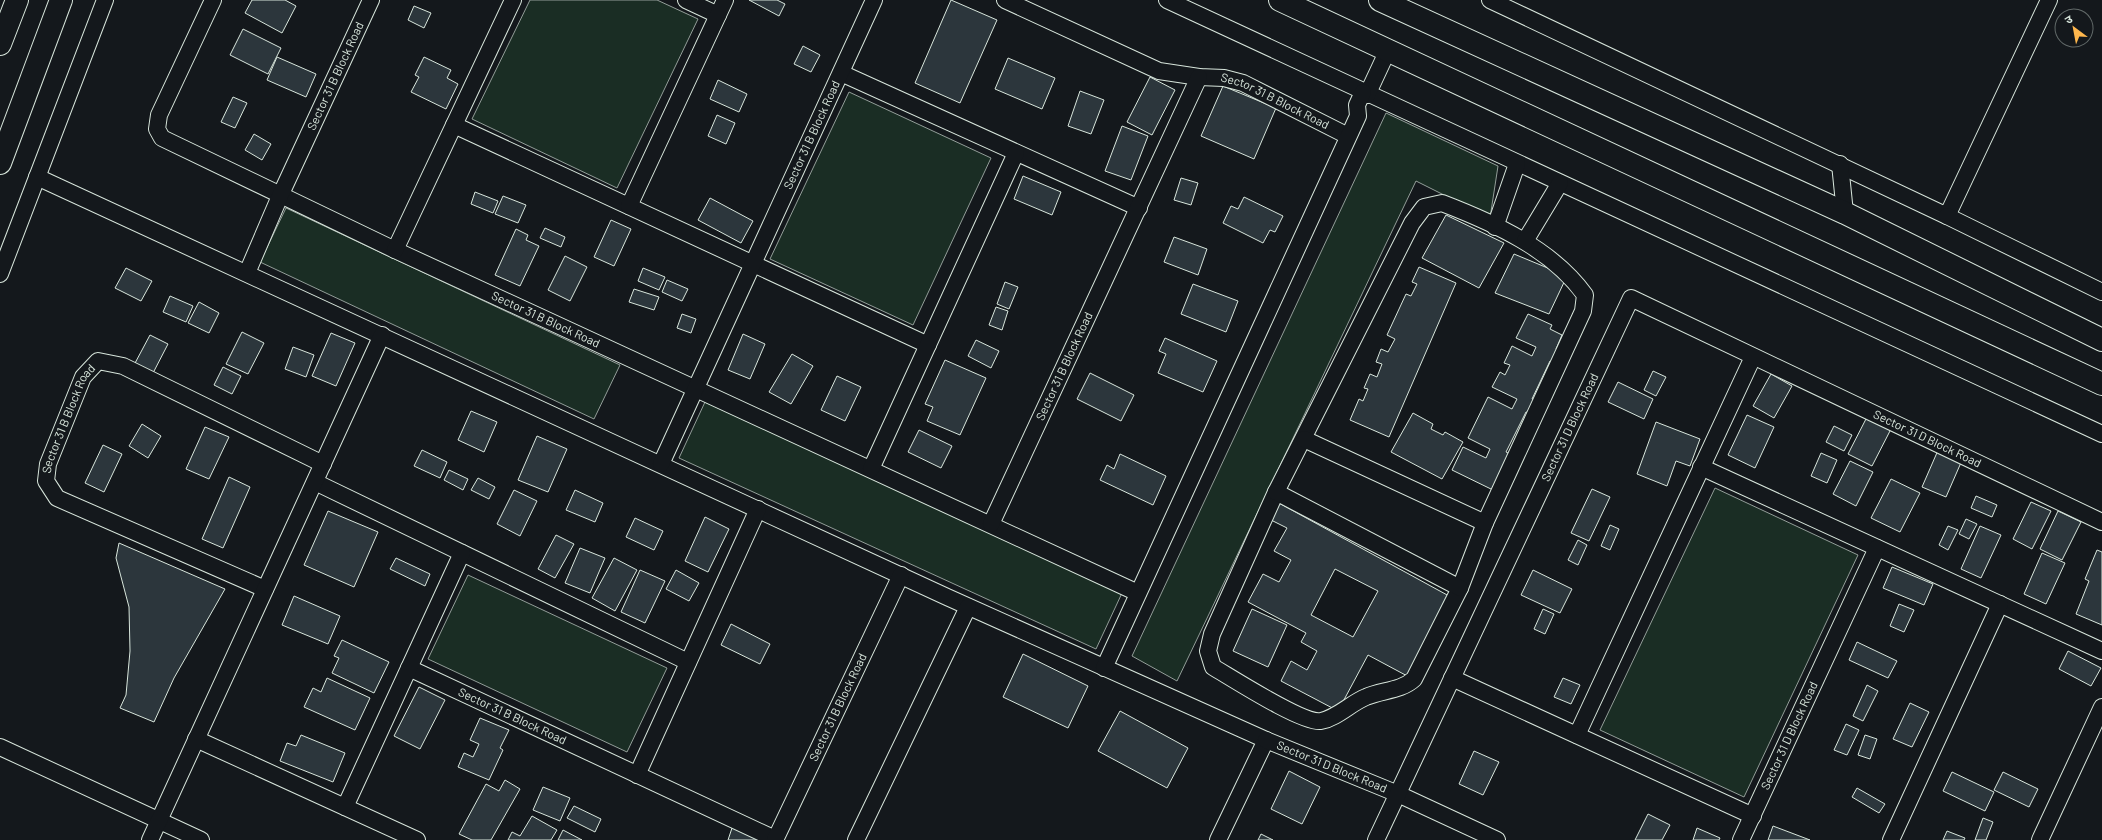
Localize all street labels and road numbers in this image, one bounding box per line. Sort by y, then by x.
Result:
street label: Sector 31 B Block Road [304,19,366,132]
street label: Sector 31 B Block Road [1220,69,1332,131]
street label: Sector 31 B Block Road [780,78,842,191]
street label: Sector 31 B Block Road [490,288,603,350]
street label: Sector 31 B Block Road [1032,309,1095,422]
street label: Sector 31 B Block Road [39,361,97,474]
street label: Sector 31 D Block Road [1538,371,1601,483]
street label: Sector 31 D Block Road [1871,406,1984,470]
street label: Sector 31 B Block Road [806,651,869,763]
street label: Sector 31 D Block Road [1757,679,1820,792]
street label: Sector 31 B Block Road [456,684,569,747]
street label: Sector 31 D Block Road [1275,737,1389,795]

